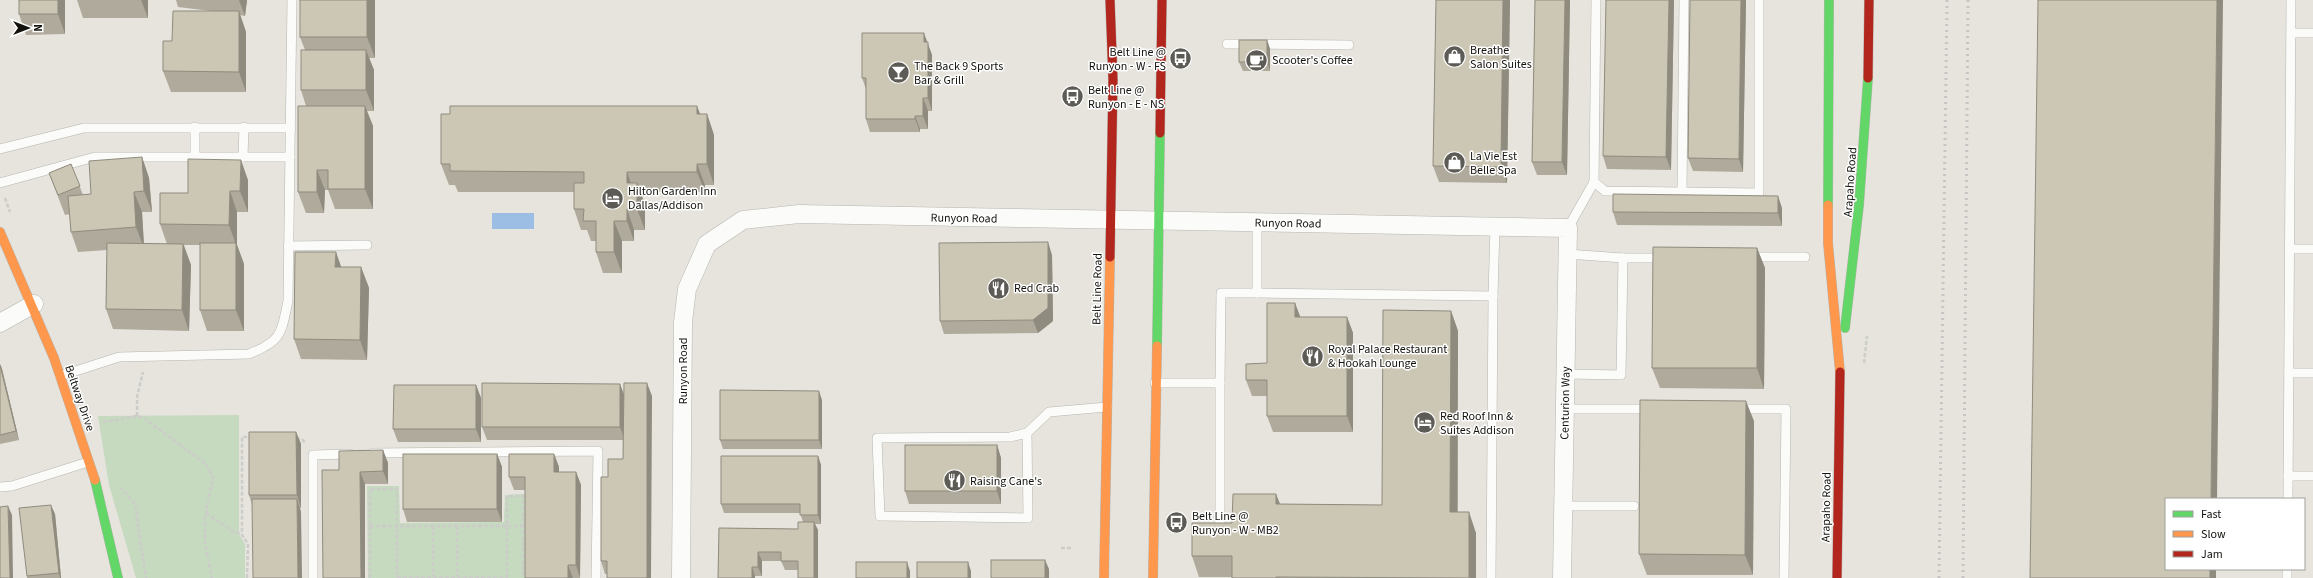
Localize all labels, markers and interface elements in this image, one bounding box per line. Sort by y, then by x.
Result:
north arrow [8,8,48,48]
text: N [30,24,45,32]
place label: Breathe Salon Suites [1470,42,1532,73]
place label: Belt Line @ Runyon - W - FS [1089,44,1166,75]
shop icon: Breathe Salon Suites [1441,44,1467,70]
bus stop icon: Belt Line @ Runyon - W - FS [1168,46,1194,72]
cafe icon: Scooter's Coffee [1243,47,1269,73]
place label: Scooter's Coffee [1272,52,1353,69]
place label: The Back 9 Sports Bar & Grill [914,58,1003,89]
bar icon: The Back 9 Sports Bar & Grill [886,60,912,86]
place label: Belt Line @ Runyon - E - NS [1088,82,1164,113]
bus stop icon: Belt Line @ Runyon - E - NS [1060,84,1086,110]
street label: Arapaho Road [1840,146,1861,218]
place label: La Vie Est Belle Spa [1470,148,1517,179]
shop icon: La Vie Est Belle Spa [1441,150,1467,176]
place label: Hilton Garden Inn Dallas/Addison [628,183,717,214]
hotel icon: Hilton Garden Inn Dallas/Addison [600,185,626,211]
street label: Runyon Road [930,209,997,228]
street label: Runyon Road [1254,214,1321,233]
street label: Belt Line Road [1088,253,1107,325]
restaurant icon: Red Crab [985,275,1011,301]
place label: Red Crab [1014,280,1060,297]
street label: Runyon Road [675,338,692,404]
place label: Royal Palace Restaurant & Hookah Lounge [1328,341,1447,372]
restaurant icon: Royal Palace Restaurant & Hookah Lounge [1300,343,1326,369]
street label: Beltway Drive [60,363,99,433]
street label: Centurion Way [1556,366,1575,440]
place label: Red Roof Inn & Suites Addison [1440,408,1514,439]
hotel icon: Red Roof Inn & Suites Addison [1411,410,1437,436]
restaurant icon: Raising Cane's [942,468,968,494]
street label: Arapaho Road [1817,472,1836,542]
place label: Raising Cane's [970,473,1042,490]
legend [2165,498,2305,570]
text: Fast [2201,506,2221,523]
place label: Belt Line @ Runyon - W - MB2 [1192,508,1279,539]
bus stop icon: Belt Line @ Runyon - W - MB2 [1163,510,1189,536]
text: Slow [2201,526,2226,543]
text: Jam [2201,546,2223,563]

